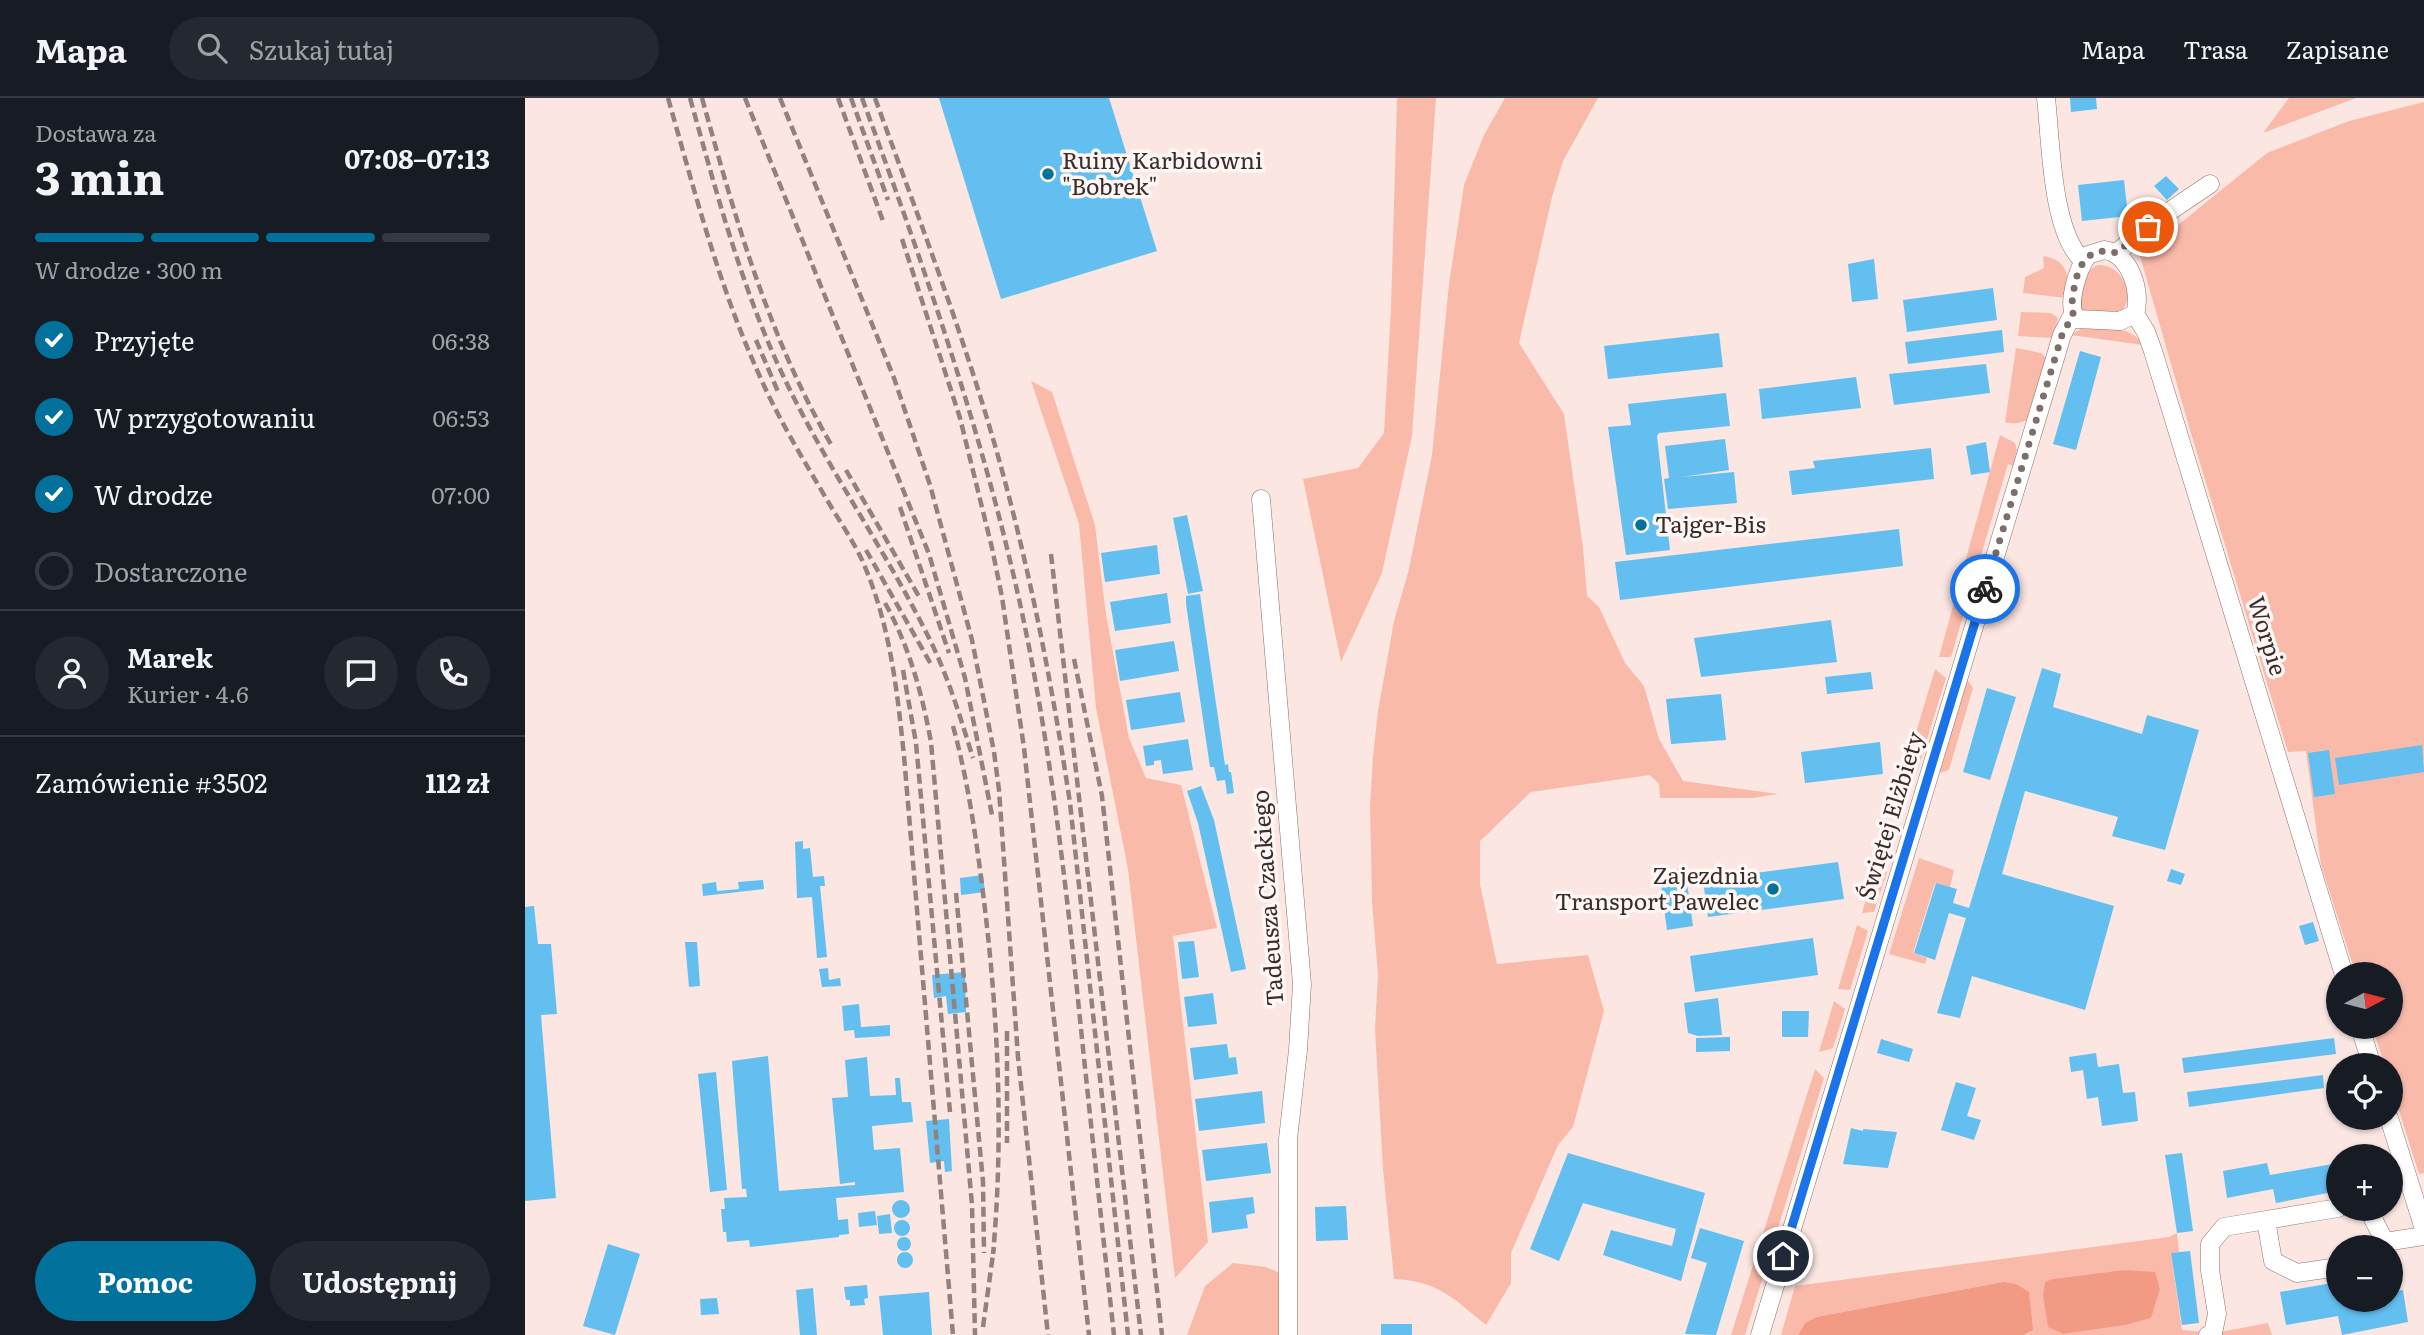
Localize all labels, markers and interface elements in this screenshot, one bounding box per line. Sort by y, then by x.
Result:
search box [169,17,659,80]
text: Mapa [35,24,127,73]
icon: search [193,29,231,67]
text: Szukaj tutaj [249,29,394,68]
text: Mapa [2081,31,2145,66]
text: Trasa [2183,31,2248,66]
text: Zapisane [2286,31,2389,66]
text: Dostawa za [35,115,157,149]
text: 07:08–07:13 [344,138,490,177]
text: 3 min [35,141,165,209]
place label: Ruiny Karbidowni "Bobrek" [1062,142,1263,202]
marker: Ruiny Karbidowni "Bobrek" [1040,166,1056,182]
pin [2118,197,2178,257]
icon: bag [2129,208,2167,246]
text: W drodze · 300 m [35,252,223,286]
text: Przyjęte [94,320,195,359]
icon: check [35,321,73,359]
text: 06:38 [432,323,490,357]
text: W przygotowaniu [94,397,315,436]
icon: check [35,398,73,436]
text: 06:53 [433,400,490,434]
text: W drodze [94,474,213,513]
icon: check [35,475,73,513]
text: 07:00 [431,477,490,511]
place label: Tajger-Bis [1655,506,1766,540]
marker: Tajger-Bis [1633,517,1649,533]
text: Dostarczone [94,551,247,590]
courier [1950,554,2020,624]
icon: bike [1966,570,2004,608]
street label: Worpie [2241,592,2297,679]
button: person [35,636,109,710]
button: chat [324,636,398,710]
button: phone [416,636,490,710]
text: Marek [127,637,213,676]
text: Kurier · 4.6 [127,676,249,710]
street label: Świętej Elżbiety [1847,726,1931,904]
text: Zamówienie #3502 [35,762,267,801]
text: 112 zł [425,762,490,801]
street label: Tadeusza Czackiego [1241,789,1291,1007]
place label: Zajezdnia Transport Pawelec [1555,857,1760,917]
marker: Zajezdnia Transport Pawelec [1765,881,1781,897]
north arrow [2326,962,2403,1040]
map controls [2326,962,2403,1312]
button: locate [2326,1053,2403,1130]
button: + [2326,1144,2403,1221]
pin [1753,1226,1813,1286]
button: − [2326,1235,2403,1312]
icon: home [1764,1237,1802,1275]
button: Pomoc [35,1241,256,1321]
button: Udostępnij [270,1241,490,1321]

